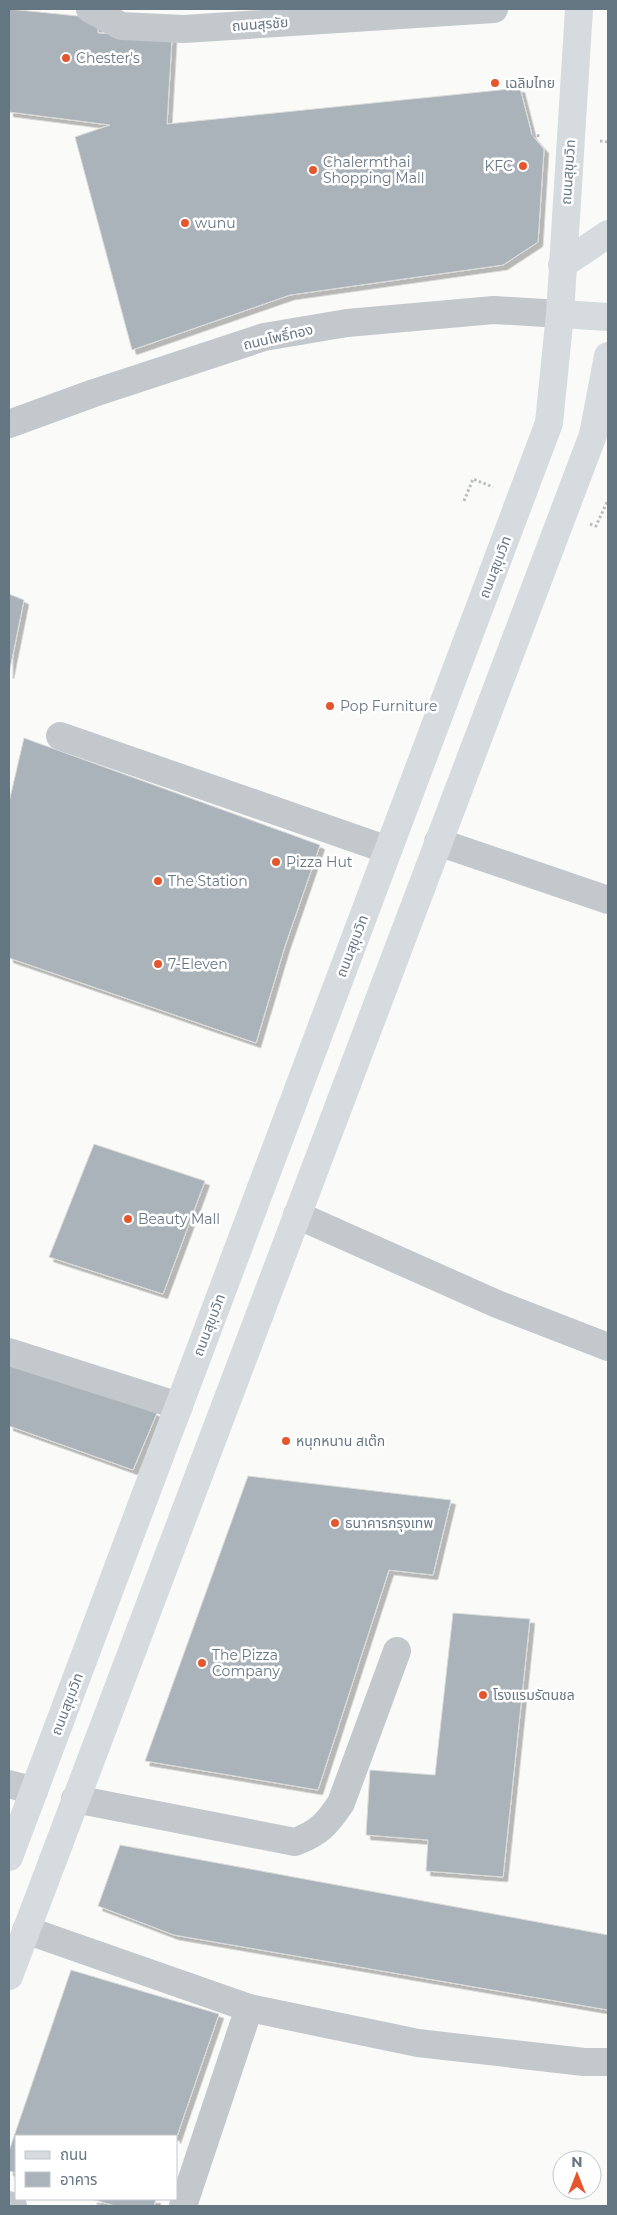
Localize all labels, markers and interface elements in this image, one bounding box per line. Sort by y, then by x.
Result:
street label: ถนนสุรชัย [231,13,289,35]
place label: Chester's [76,49,140,67]
marker: Chester's [60,52,72,64]
place label: เฉลิมไทย [505,74,555,92]
marker: เฉลิมไทย [489,77,501,89]
street label: ถนนสุขุมวิท [557,139,579,205]
place label: Chalermthai Shopping Mall [323,153,425,187]
place label: KFC [484,157,513,175]
marker: KFC [517,160,529,172]
marker: Chalermthai Shopping Mall [307,164,319,176]
place label: wunu [195,214,236,232]
marker: wunu [179,217,191,229]
street label: ถนนโพธิ์ทอง [241,320,315,354]
street label: ถนนสุขุมวิท [475,533,515,601]
place label: Pop Furniture [340,697,437,715]
marker: Pop Furniture [324,700,336,712]
place label: Pizza Hut [286,853,353,871]
marker: Pizza Hut [270,856,282,868]
place label: The Station [168,872,248,890]
marker: The Station [152,875,164,887]
street label: ถนนสุขุมวิท [332,912,372,980]
place label: 7-Eleven [168,955,228,973]
marker: 7-Eleven [152,958,164,970]
place label: Beauty Mall [138,1210,220,1228]
marker: Beauty Mall [122,1213,134,1225]
street label: ถนนสุขุมวิท [189,1291,229,1359]
place label: หนุกหนาน สเต๊ก [296,1432,385,1450]
marker: หนุกหนาน สเต๊ก [280,1435,292,1447]
place label: ธนาคารกรุงเทพ [345,1514,433,1532]
marker: ธนาคารกรุงเทพ [329,1517,341,1529]
place label: The Pizza Company [212,1646,280,1680]
marker: The Pizza Company [196,1657,208,1669]
street label: ถนนสุขุมวิท [47,1670,87,1738]
place label: โรงแรมรัตนชล [493,1686,575,1704]
marker: โรงแรมรัตนชล [477,1689,489,1701]
legend [15,2135,178,2200]
text: ถนน [60,2145,87,2164]
north arrow [552,2150,602,2200]
text: N [571,2153,583,2171]
text: อาคาร [60,2170,97,2189]

